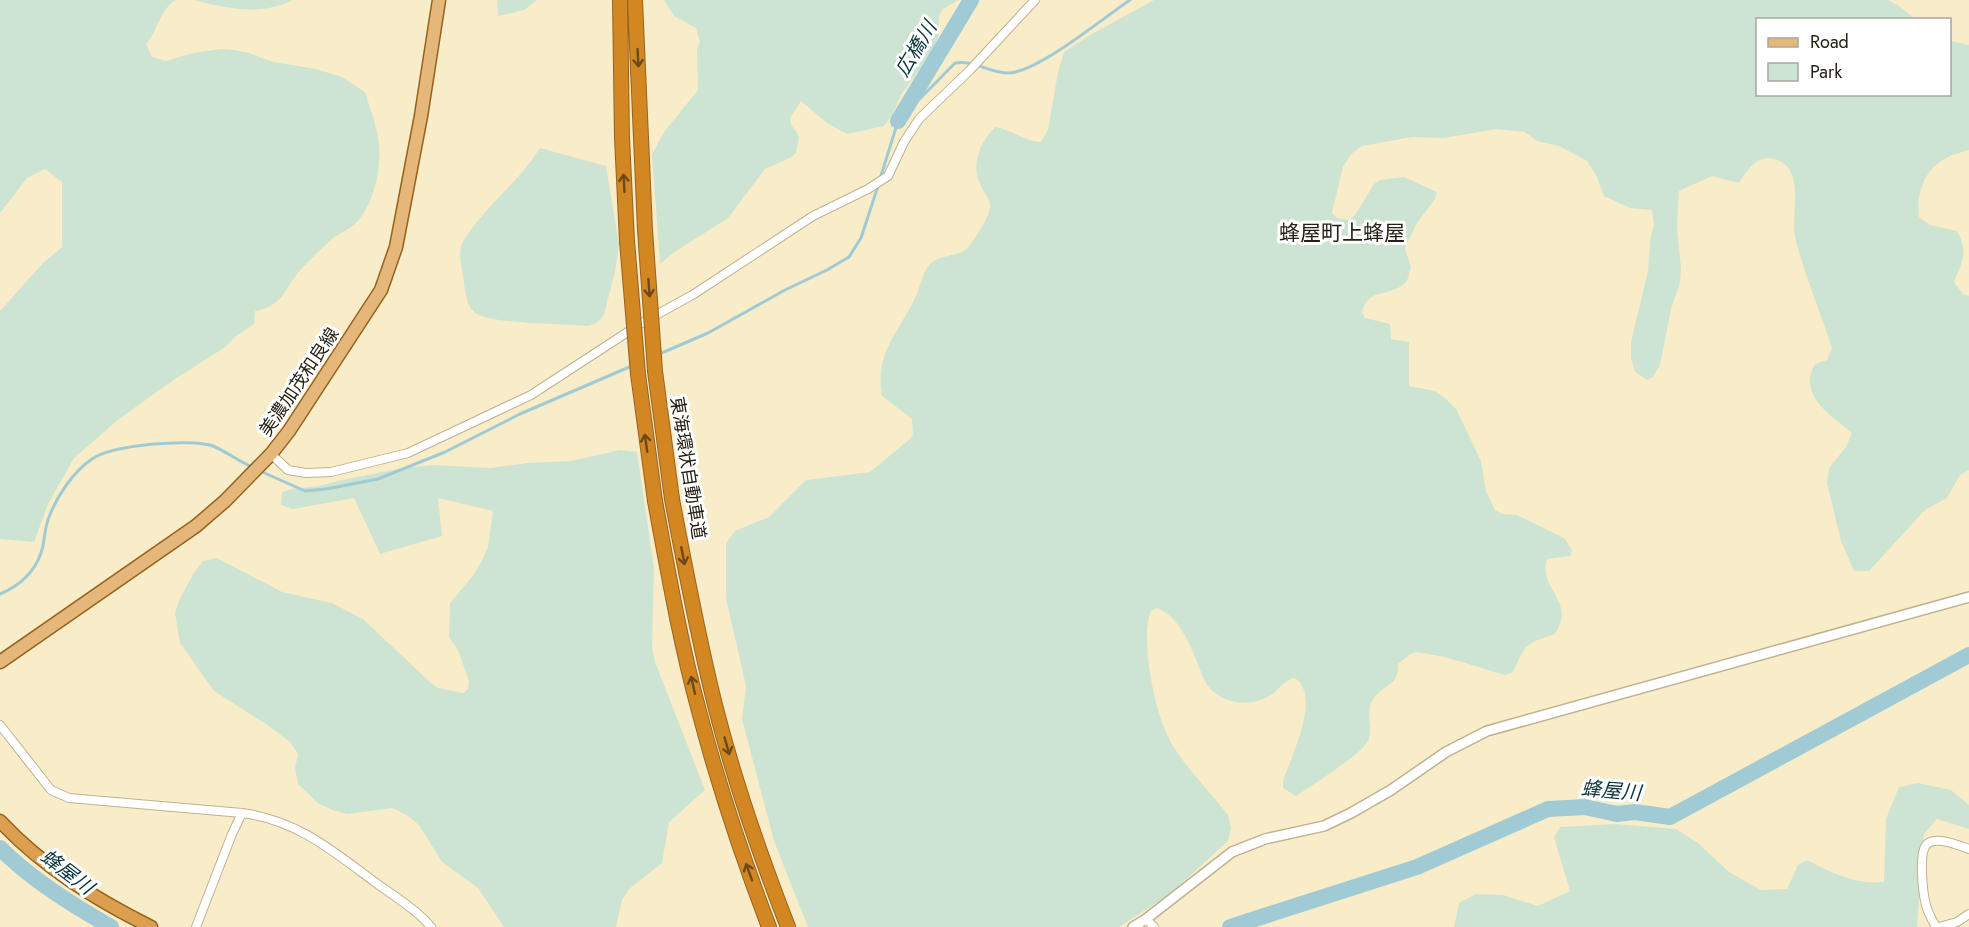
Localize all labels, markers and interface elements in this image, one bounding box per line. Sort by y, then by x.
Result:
water label: 広橋川 [888,14,945,82]
legend [1756,18,1951,96]
text: Road [1810,29,1849,55]
one-way arrow [633,48,644,68]
text: Park [1810,59,1842,85]
one-way arrow [619,174,630,194]
district label: 蜂屋町上蜂屋 [1279,218,1405,248]
one-way arrow [644,278,655,298]
street label: 美濃加茂和良線 [253,323,345,441]
street label: 東海環状自動車道 [664,395,712,541]
one-way arrow [640,434,651,454]
one-way arrow [678,546,689,566]
one-way arrow [686,676,698,695]
one-way arrow [722,736,733,755]
water label: 蜂屋川 [1580,774,1644,808]
water label: 蜂屋川 [34,842,101,903]
one-way arrow [742,863,753,882]

